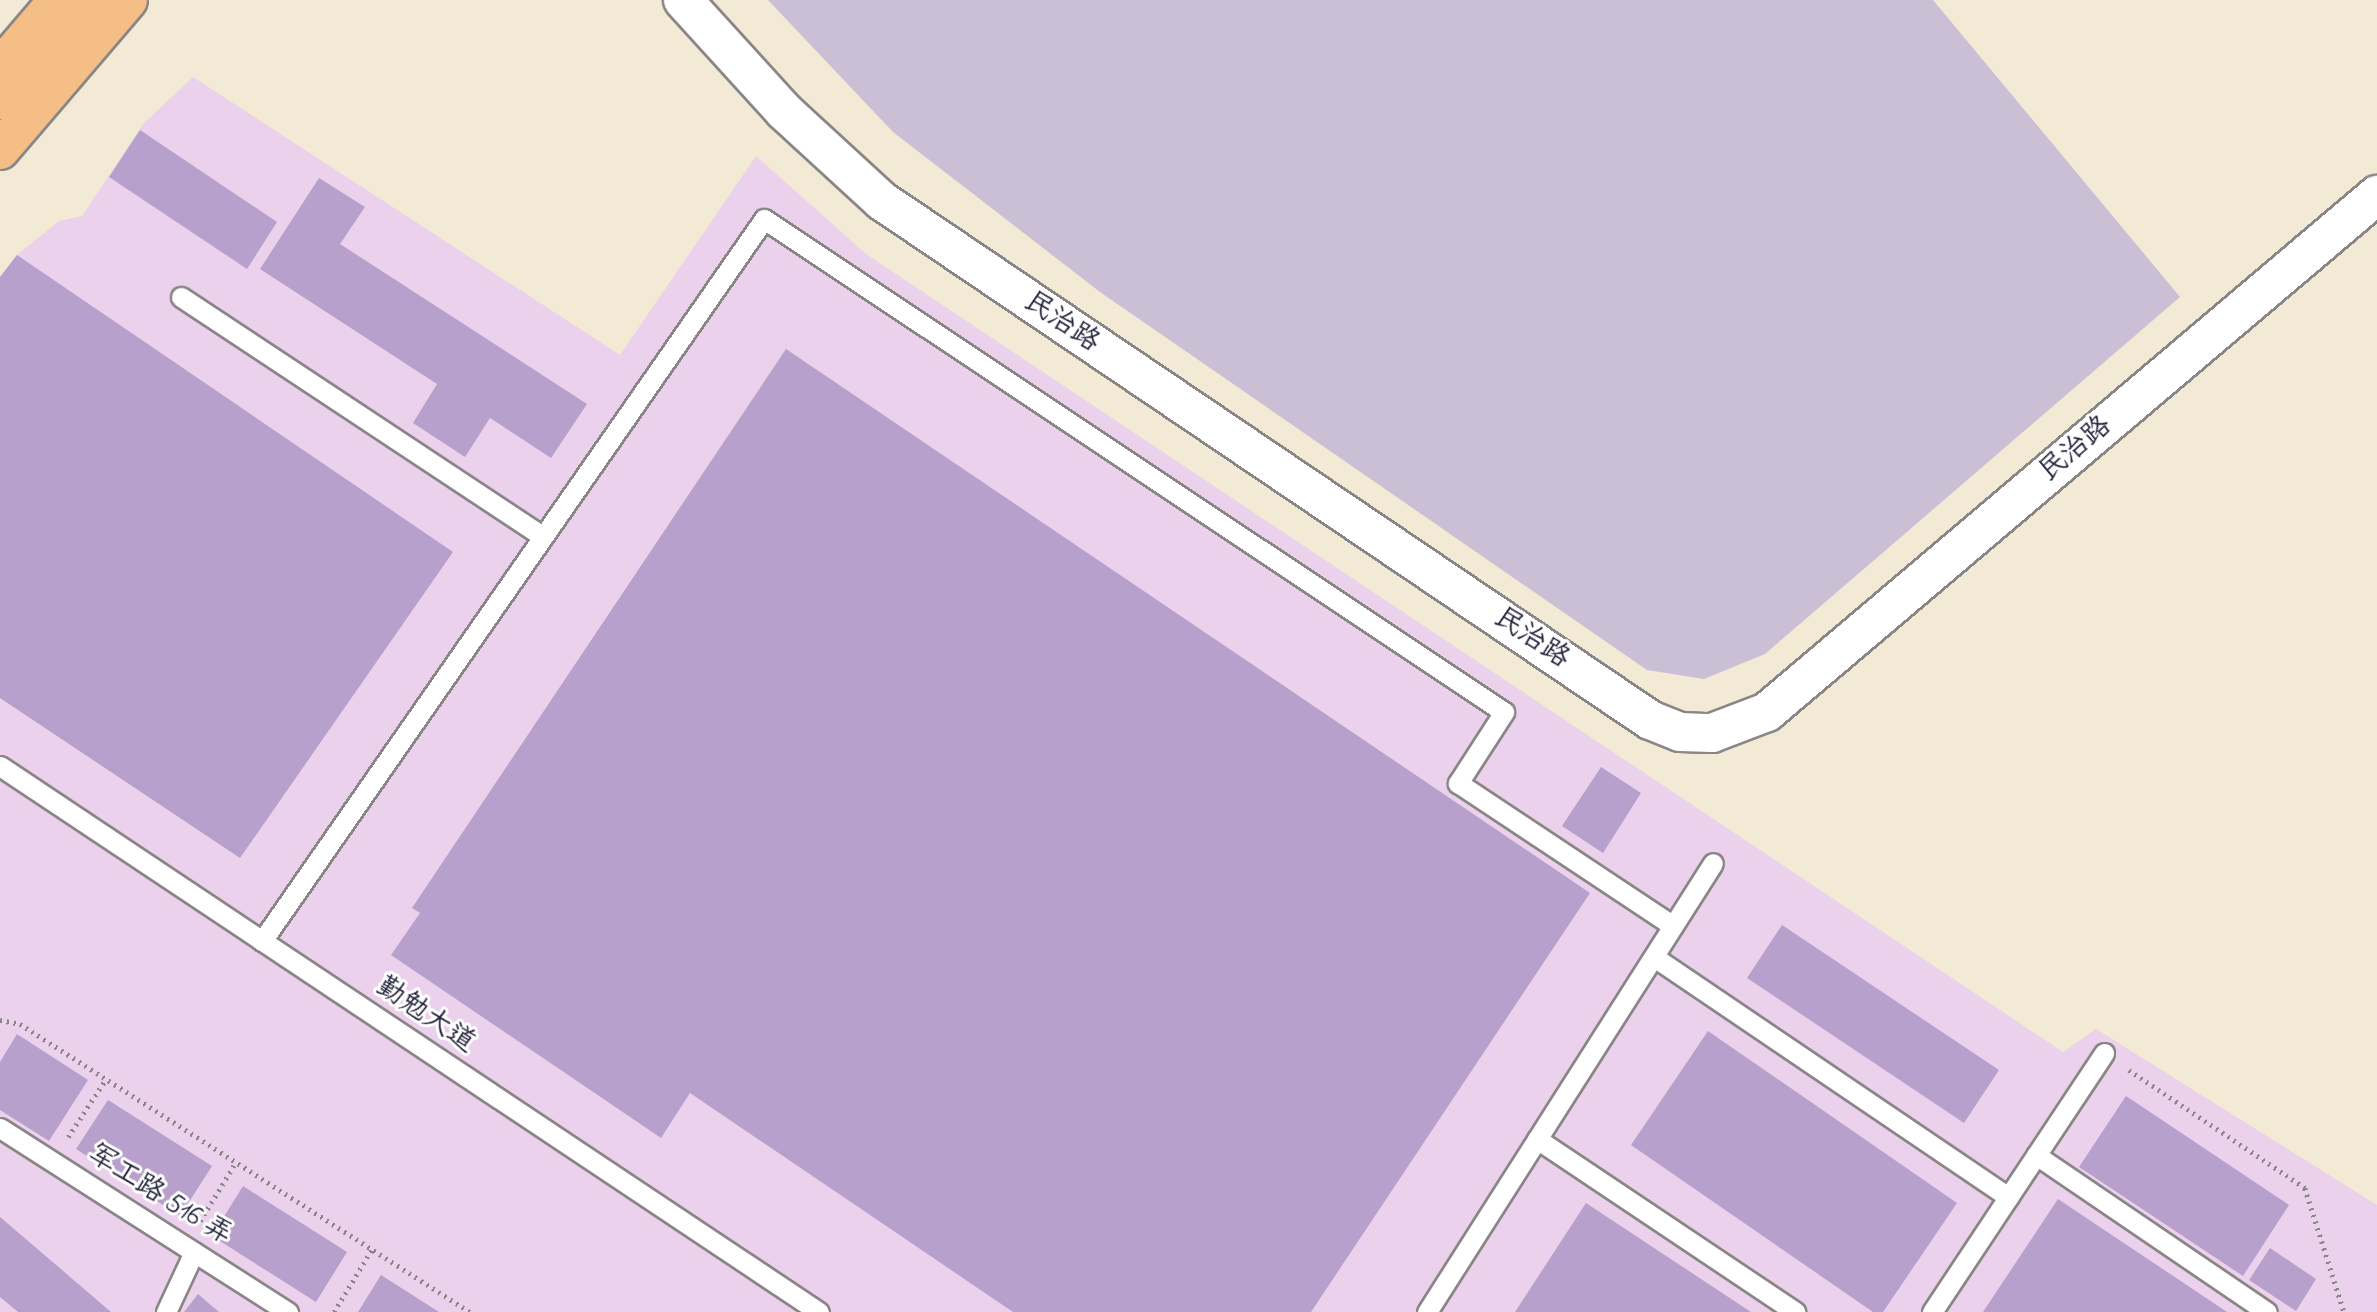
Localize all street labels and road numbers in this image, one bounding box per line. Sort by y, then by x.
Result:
street label: 民治路 [1017,286,1105,360]
street label: 民治路 [2033,410,2119,490]
street label: 民治路 [1487,602,1575,676]
street label: 勤勉大道 [369,971,481,1061]
street label: 军工路 516 弄 [81,1139,237,1253]

